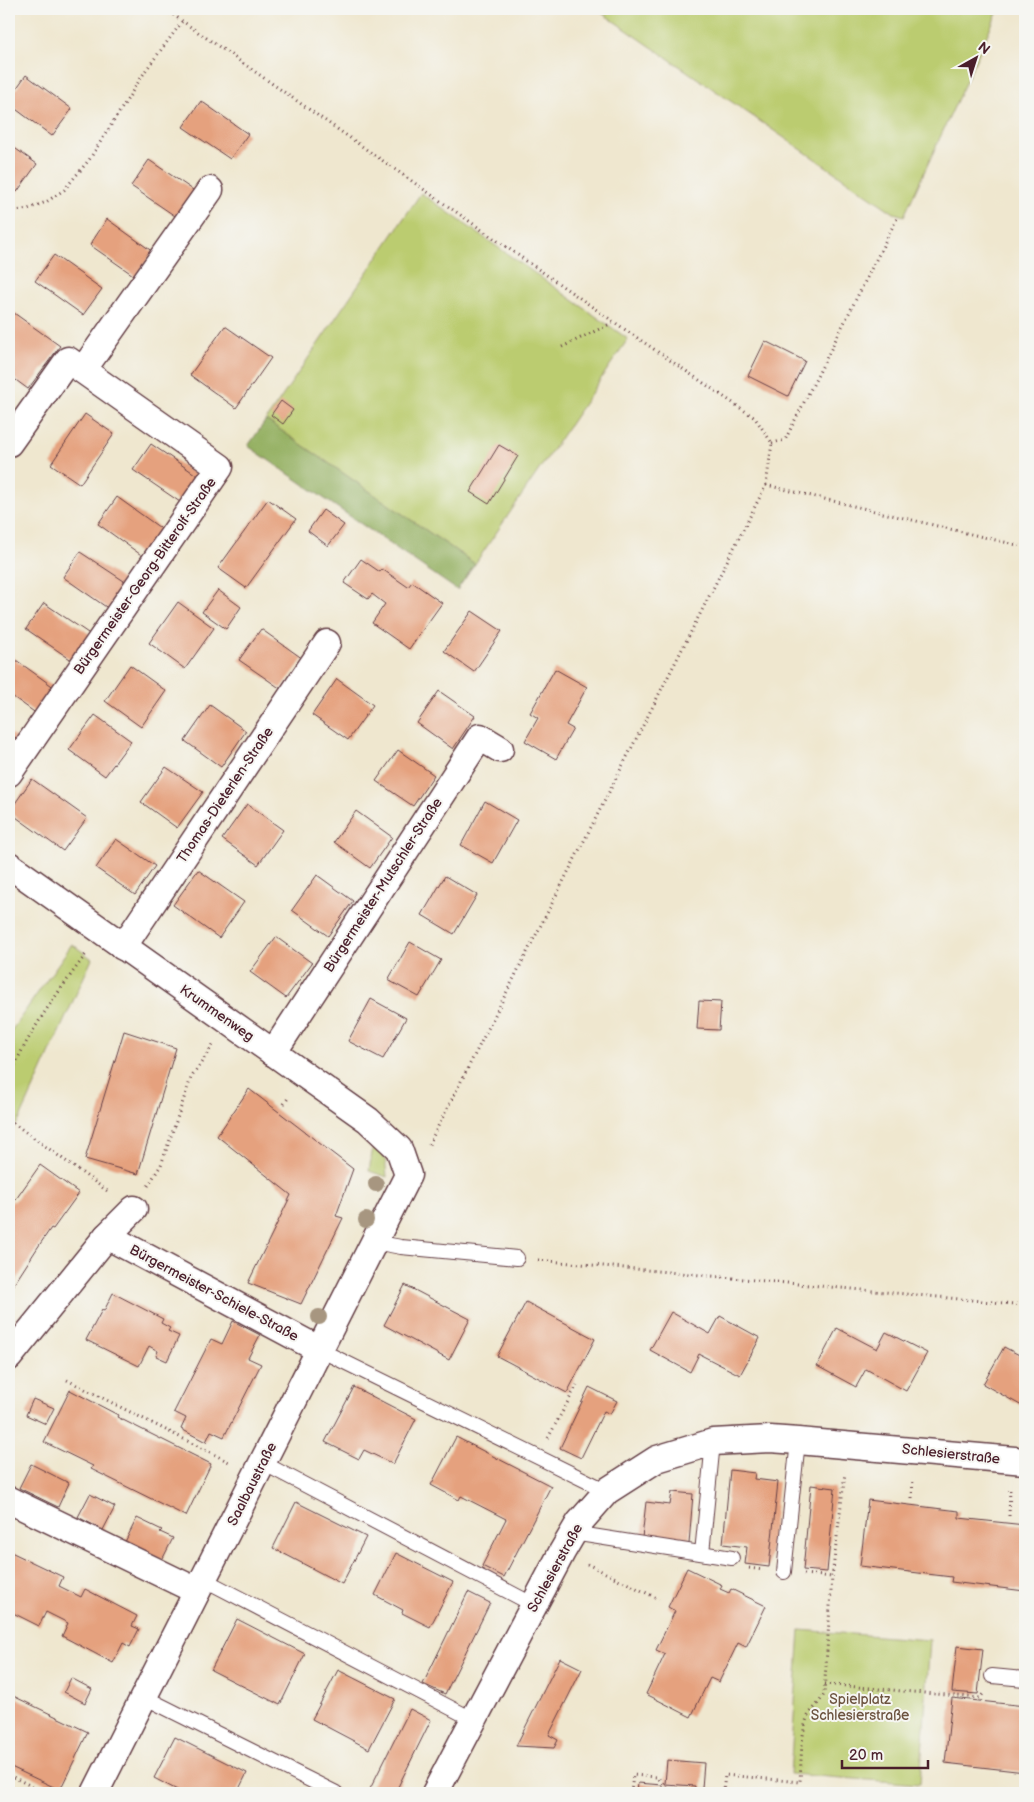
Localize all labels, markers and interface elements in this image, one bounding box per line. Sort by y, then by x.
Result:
north arrow [952,32,1002,82]
text: N [974,38,993,58]
street label: Bürgermeister-Georg-Bitterolf-Straße [70,474,220,678]
street label: Thomas-Dieterlen-Straße [173,724,277,866]
street label: Bürgermeister-Mutschler-Straße [320,795,446,975]
street label: Krummenweg [177,981,257,1045]
street label: Bürgermeister-Schiele-Straße [127,1241,301,1345]
street label: Saalbaustraße [224,1440,280,1528]
street label: Schlesierstraße [901,1440,1001,1468]
street label: Schlesierstraße [524,1521,586,1615]
park label: Spielplatz Schlesierstraße [811,1691,909,1724]
scale bar [842,1737,928,1769]
text: 20 m [849,1746,883,1765]

